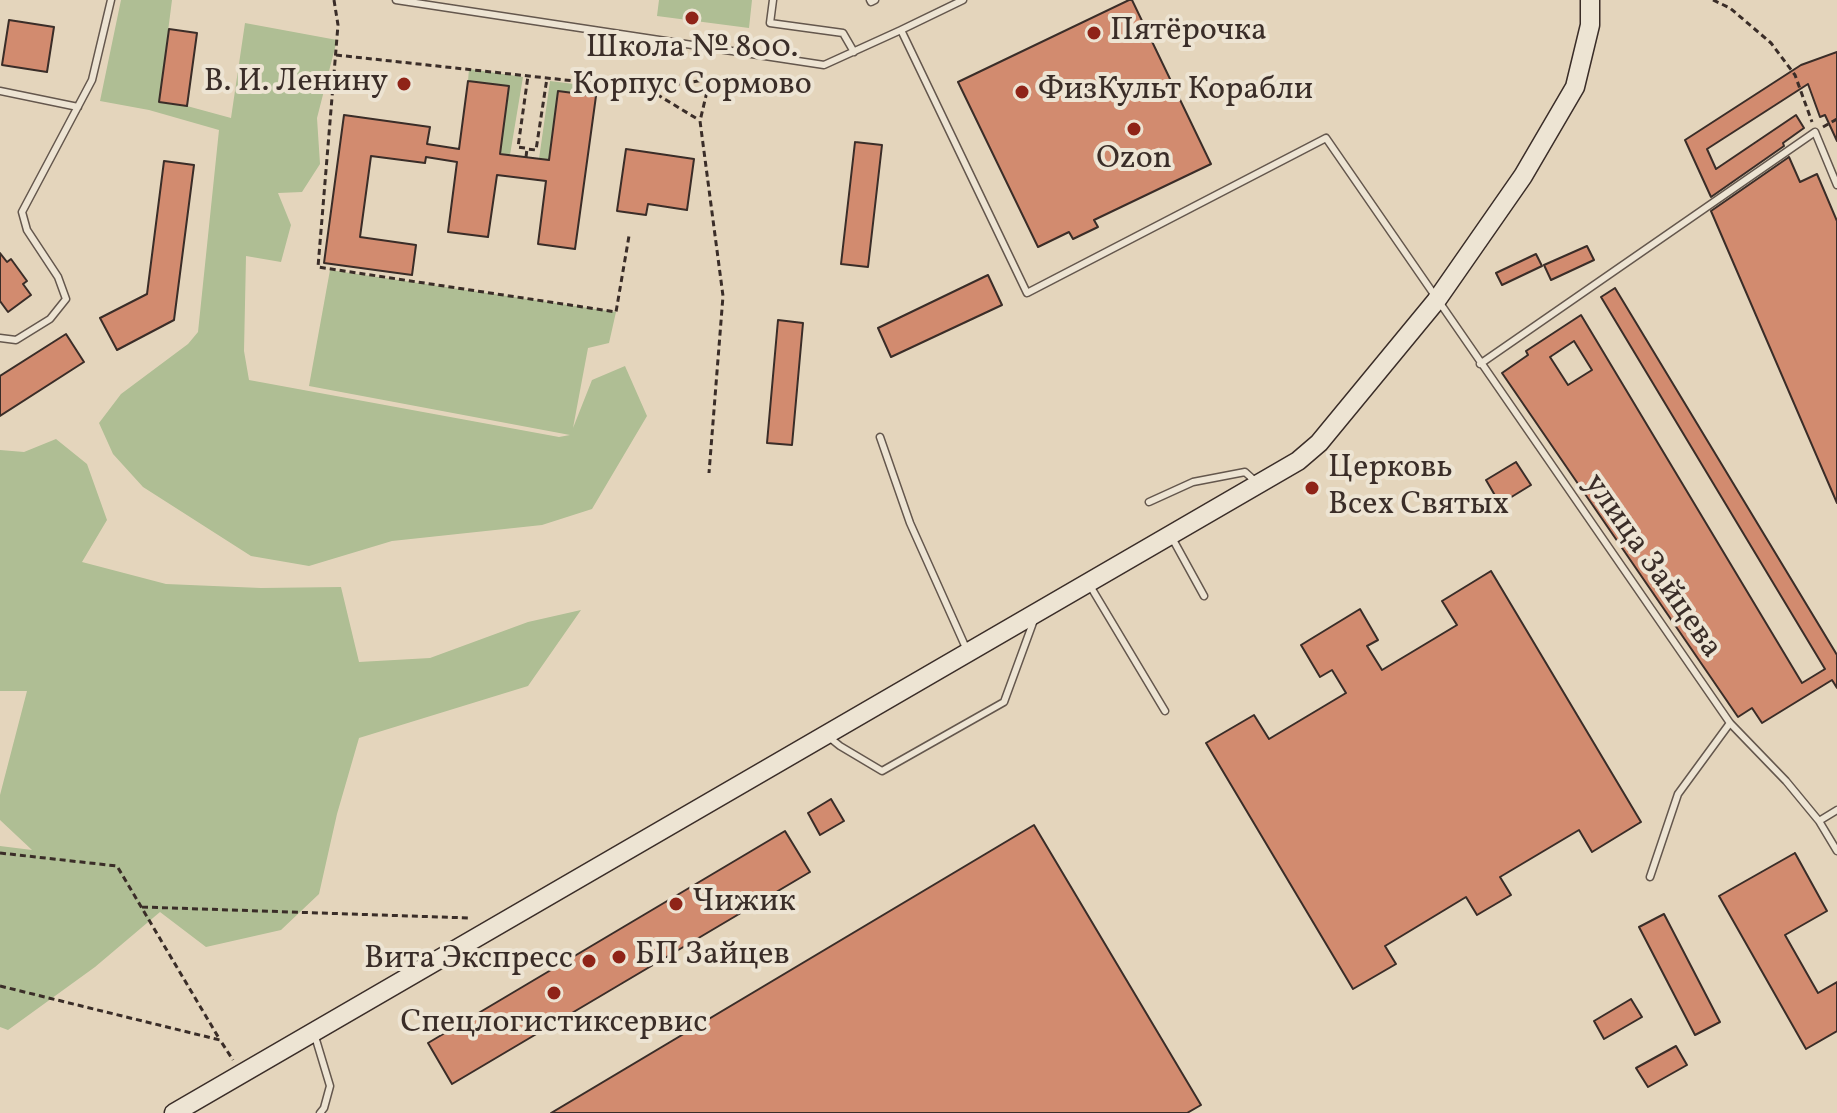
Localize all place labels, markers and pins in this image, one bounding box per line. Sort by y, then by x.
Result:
marker: Школа № 800. Корпус Сормово [683,9,701,27]
place label: Пятёрочка [1110,14,1267,52]
marker: Пятёрочка [1085,24,1103,42]
place label: Школа № 800. Корпус Сормово [572,31,812,106]
place label: В. И. Ленину [204,65,388,103]
place label: ФизКульт Корабли [1038,73,1313,111]
marker: В. И. Ленину [395,75,413,93]
marker: ФизКульт Корабли [1013,83,1031,101]
marker: Ozon [1125,120,1143,138]
place label: Ozon [1096,142,1172,180]
place label: Церковь Всех Святых [1328,451,1509,526]
marker: Церковь Всех Святых [1303,479,1321,497]
place label: Чижик [692,885,796,923]
marker: Чижик [667,895,685,913]
place label: БП Зайцев [635,938,790,976]
place label: Вита Экспресс [364,942,573,980]
marker: БП Зайцев [610,948,628,966]
marker: Вита Экспресс [580,952,598,970]
marker: Спецлогистиксервис [545,984,563,1002]
place label: Спецлогистиксервис [401,1006,707,1044]

